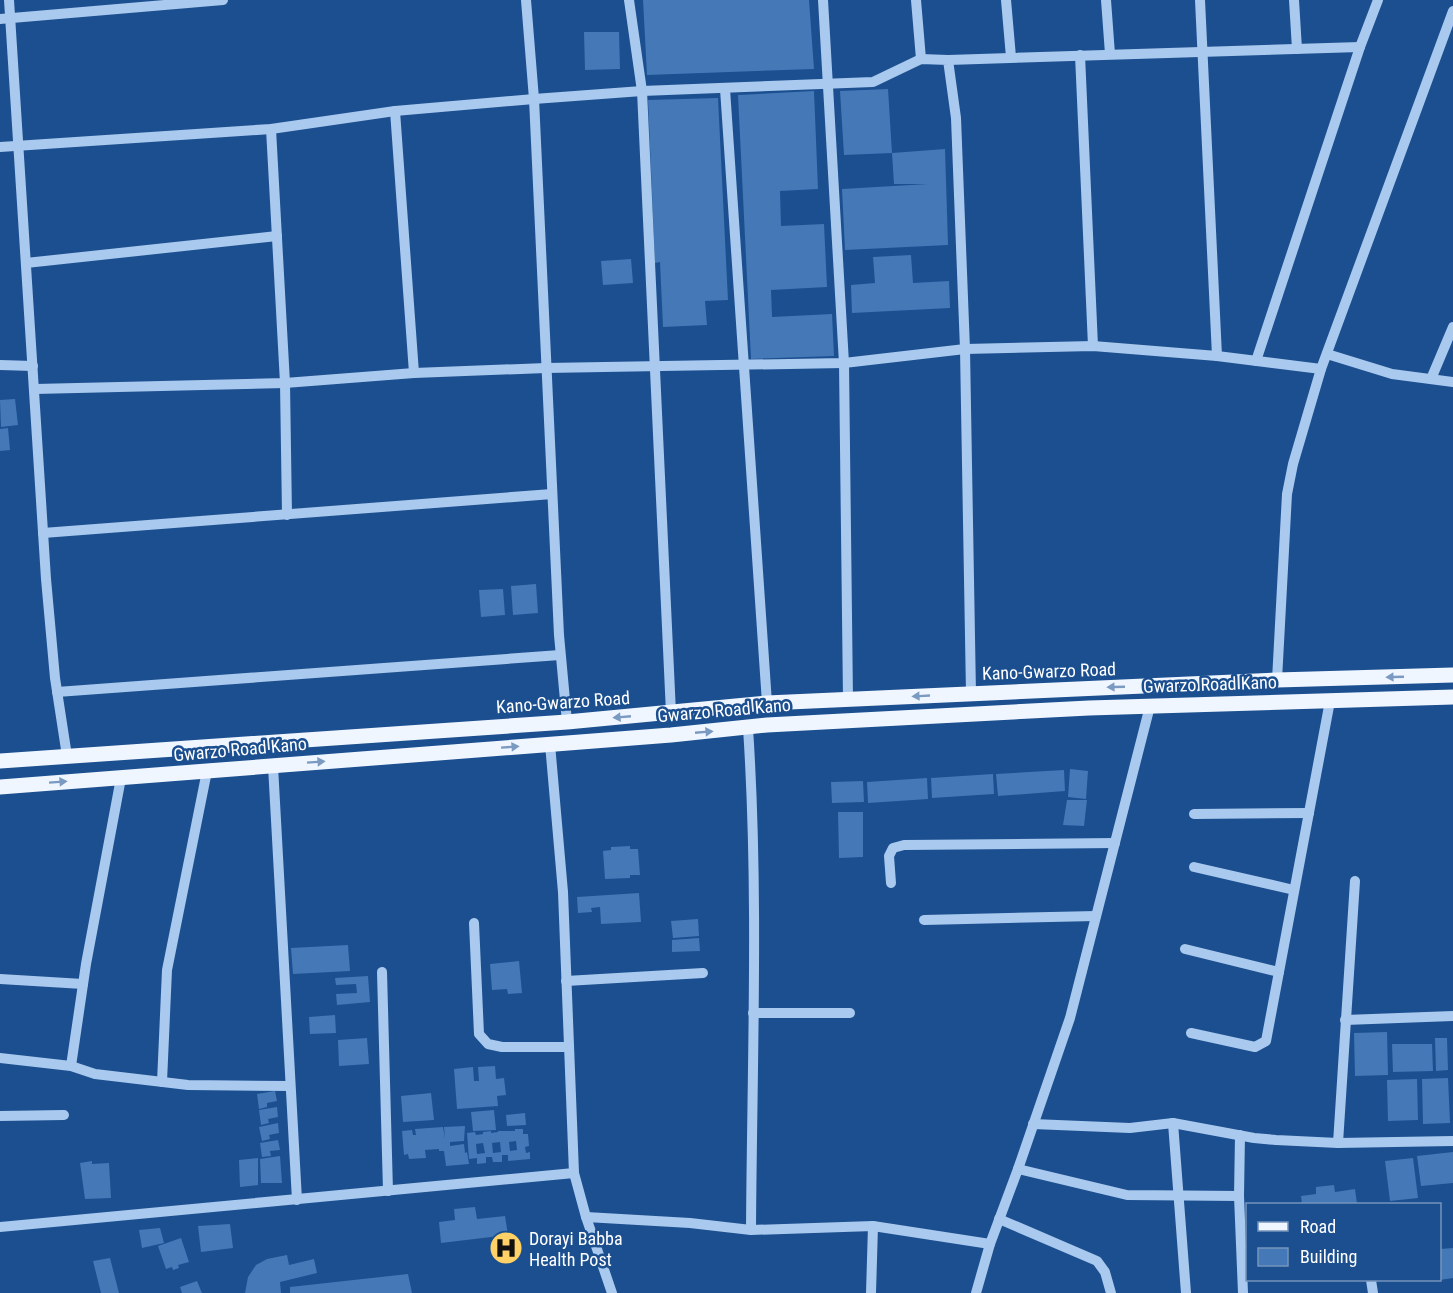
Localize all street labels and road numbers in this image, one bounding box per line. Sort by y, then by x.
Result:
street label: Kano-Gwarzo Road [982,658,1116,684]
street label: Gwarzo Road Kano [1143,671,1277,697]
street label: Kano-Gwarzo Road [495,687,631,717]
street label: Gwarzo Road Kano [656,694,792,726]
street label: Gwarzo Road Kano [172,733,308,765]

